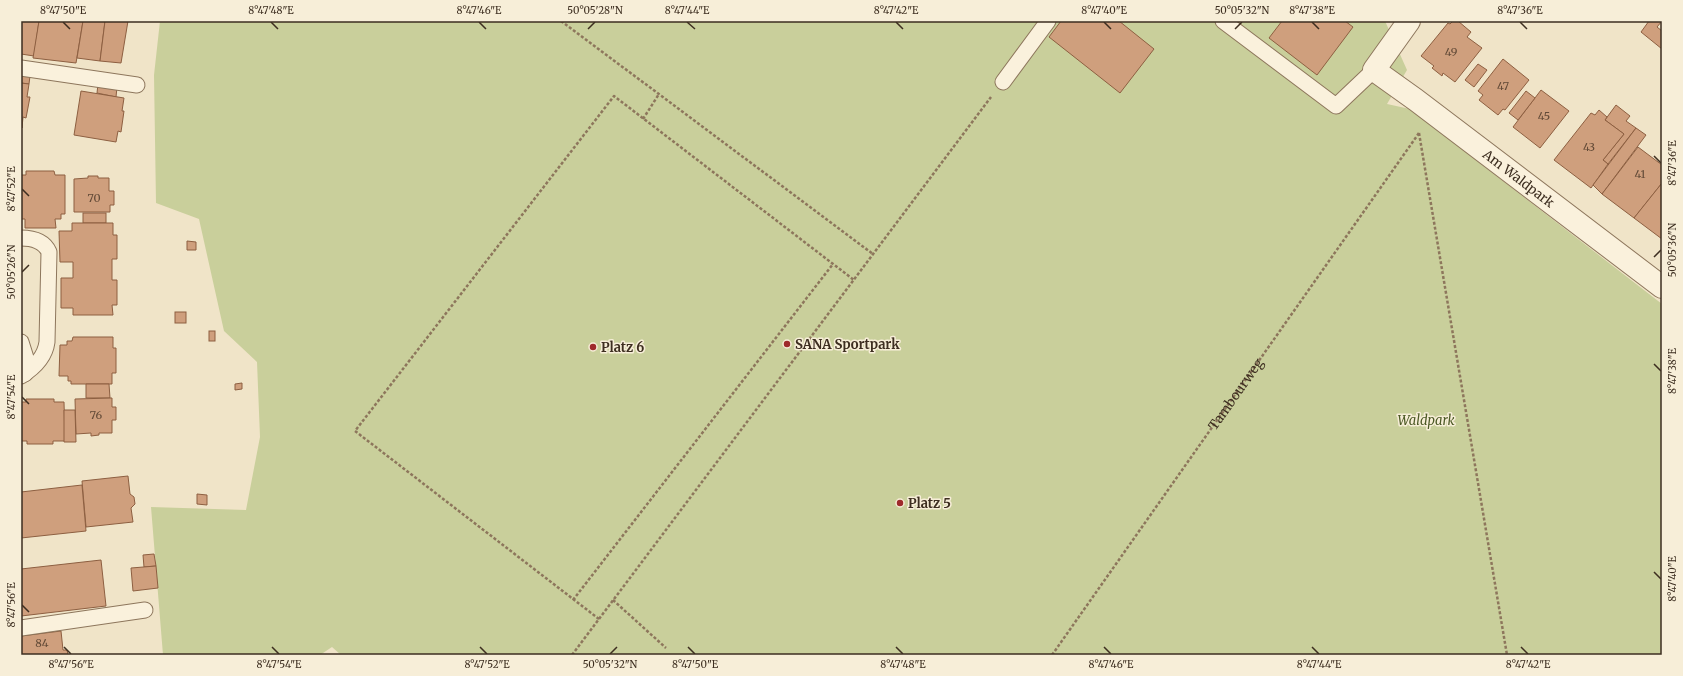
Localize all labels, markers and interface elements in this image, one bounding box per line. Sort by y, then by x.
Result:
text: 8°47'50"E [40,4,87,17]
text: 8°47'48"E [248,4,294,17]
text: 8°47'46"E [457,4,502,17]
text: 50°05'28"N [567,4,623,17]
text: 8°47'44"E [665,4,710,17]
text: 8°47'42"E [874,4,919,17]
text: 8°47'40"E [1081,4,1127,17]
text: 50°05'32"N [1215,4,1270,17]
text: 8°47'38"E [1289,4,1336,17]
text: 8°47'36"E [1497,4,1543,17]
house number: 49 [1445,45,1458,59]
house number: 47 [1497,79,1509,93]
house number: 45 [1538,109,1550,123]
house number: 43 [1583,140,1595,154]
text: 8°47'36"E [1666,140,1679,186]
street label: Am Waldpark [1479,145,1558,212]
text: 8°47'52"E [5,166,18,212]
house number: 41 [1635,167,1645,181]
house number: 70 [87,191,101,205]
text: 50°05'36"N [1666,222,1679,277]
text: 50°05'26"N [5,244,18,299]
place label: SANA Sportpark [795,336,900,353]
place label: Platz 6 [601,339,644,356]
marker: SANA Sportpark [782,339,792,349]
marker: Platz 6 [588,342,598,352]
text: 8°47'38"E [1666,347,1679,394]
street label: Tambourweg [1205,355,1267,434]
text: 8°47'54"E [5,374,18,419]
house number: 76 [90,408,102,422]
park label: Waldpark [1397,412,1455,429]
place label: Platz 5 [908,495,951,512]
marker: Platz 5 [895,498,905,508]
text: 8°47'40"E [1666,556,1679,602]
text: 8°47'56"E [5,582,18,628]
house number: 84 [35,636,49,650]
text: 8°47'56"E [48,658,94,671]
text: 8°47'54"E [257,658,302,671]
text: 8°47'52"E [464,658,510,671]
text: 50°05'32"N [583,658,638,671]
text: 8°47'50"E [672,658,719,671]
text: 8°47'48"E [880,658,926,671]
text: 8°47'46"E [1089,658,1134,671]
text: 8°47'44"E [1297,658,1342,671]
text: 8°47'42"E [1506,658,1551,671]

